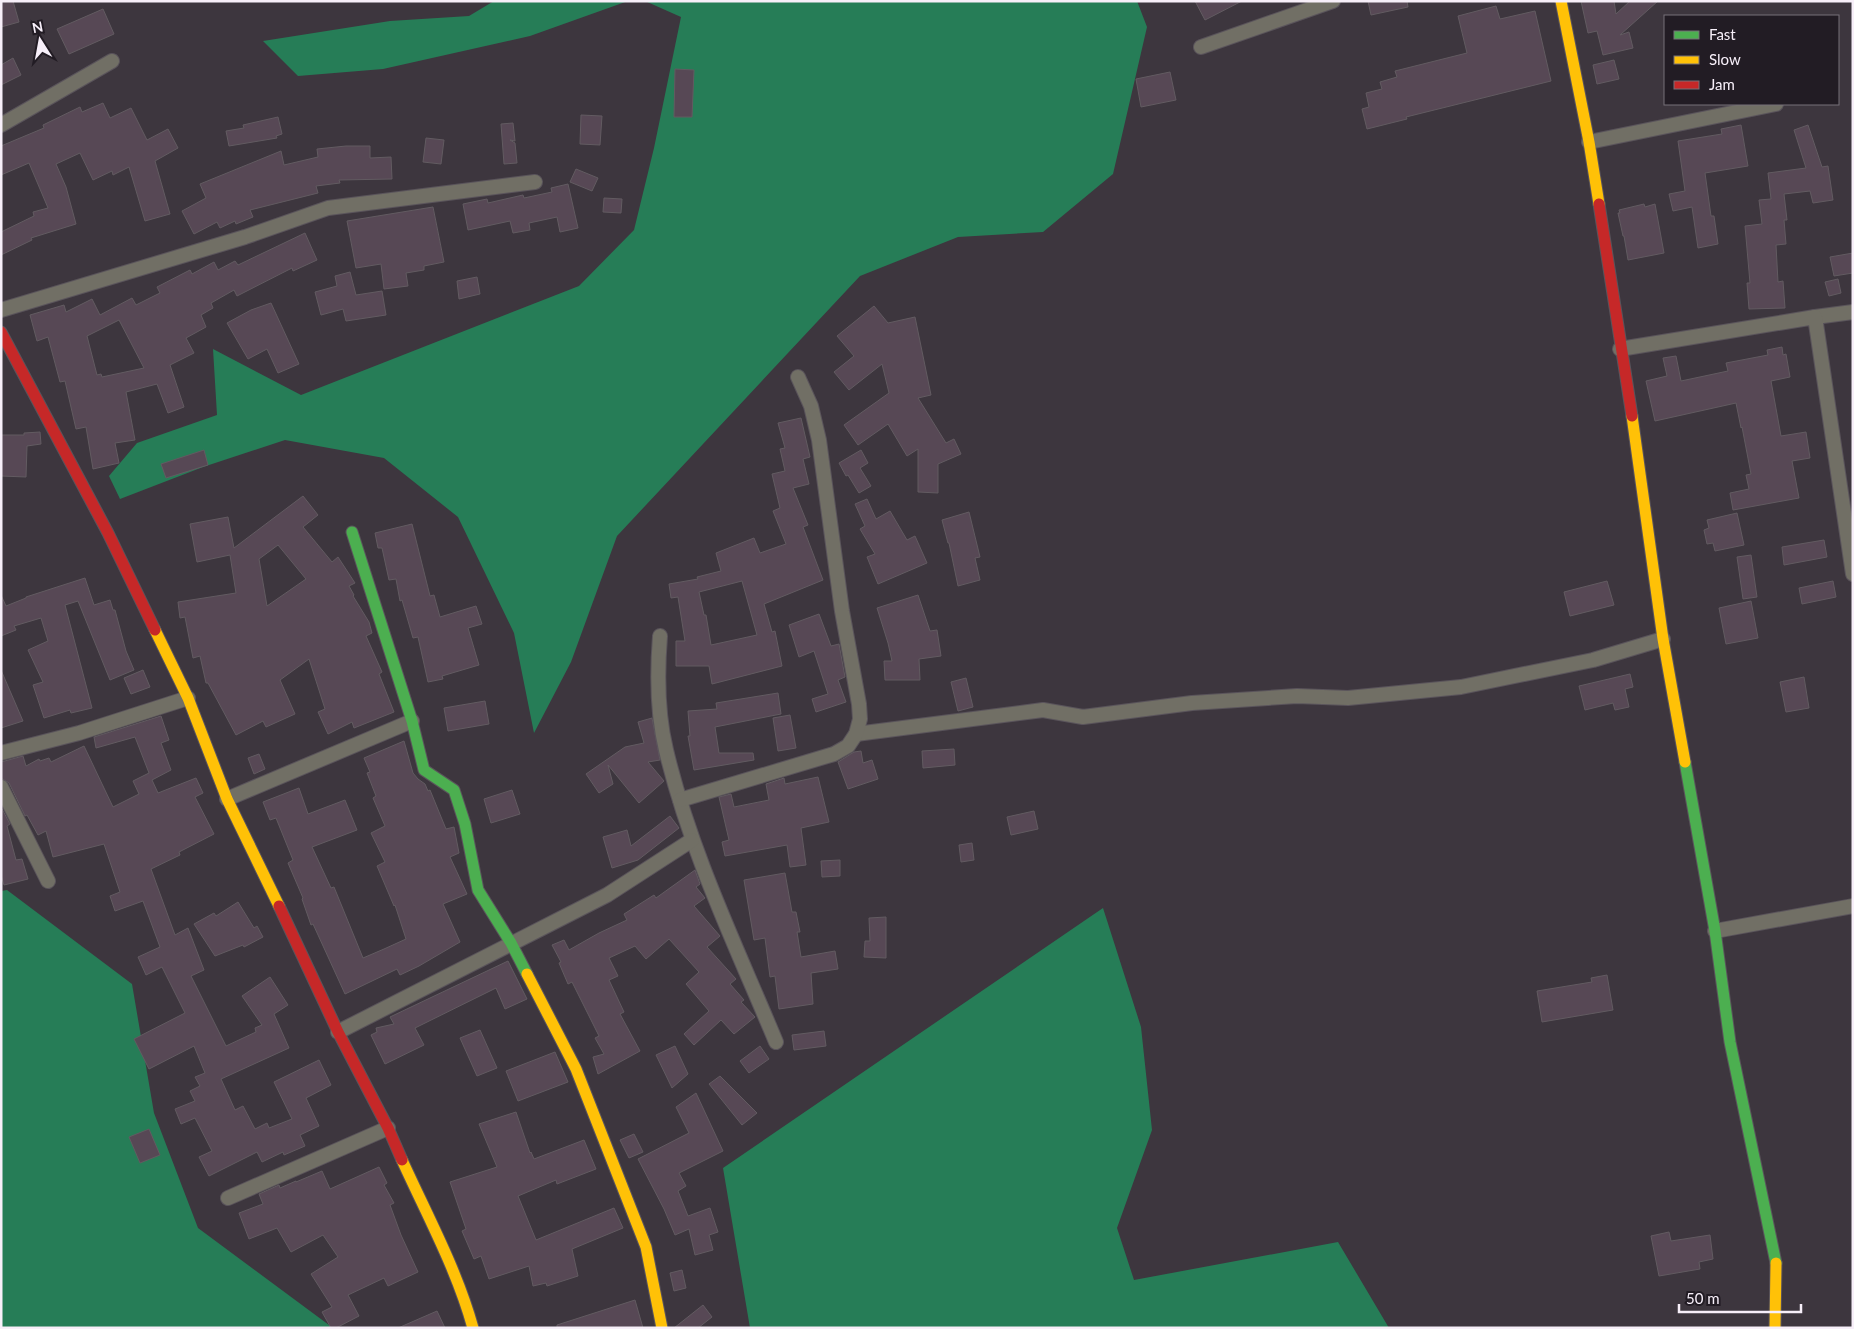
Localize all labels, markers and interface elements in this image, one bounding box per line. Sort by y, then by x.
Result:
north arrow [15,15,65,65]
legend [1664,15,1839,105]
text: N [31,17,44,36]
text: Fast [1709,25,1736,43]
text: Slow [1709,50,1741,68]
text: Jam [1709,75,1735,93]
scale bar [1679,1282,1802,1314]
text: 50 m [1686,1289,1720,1307]

